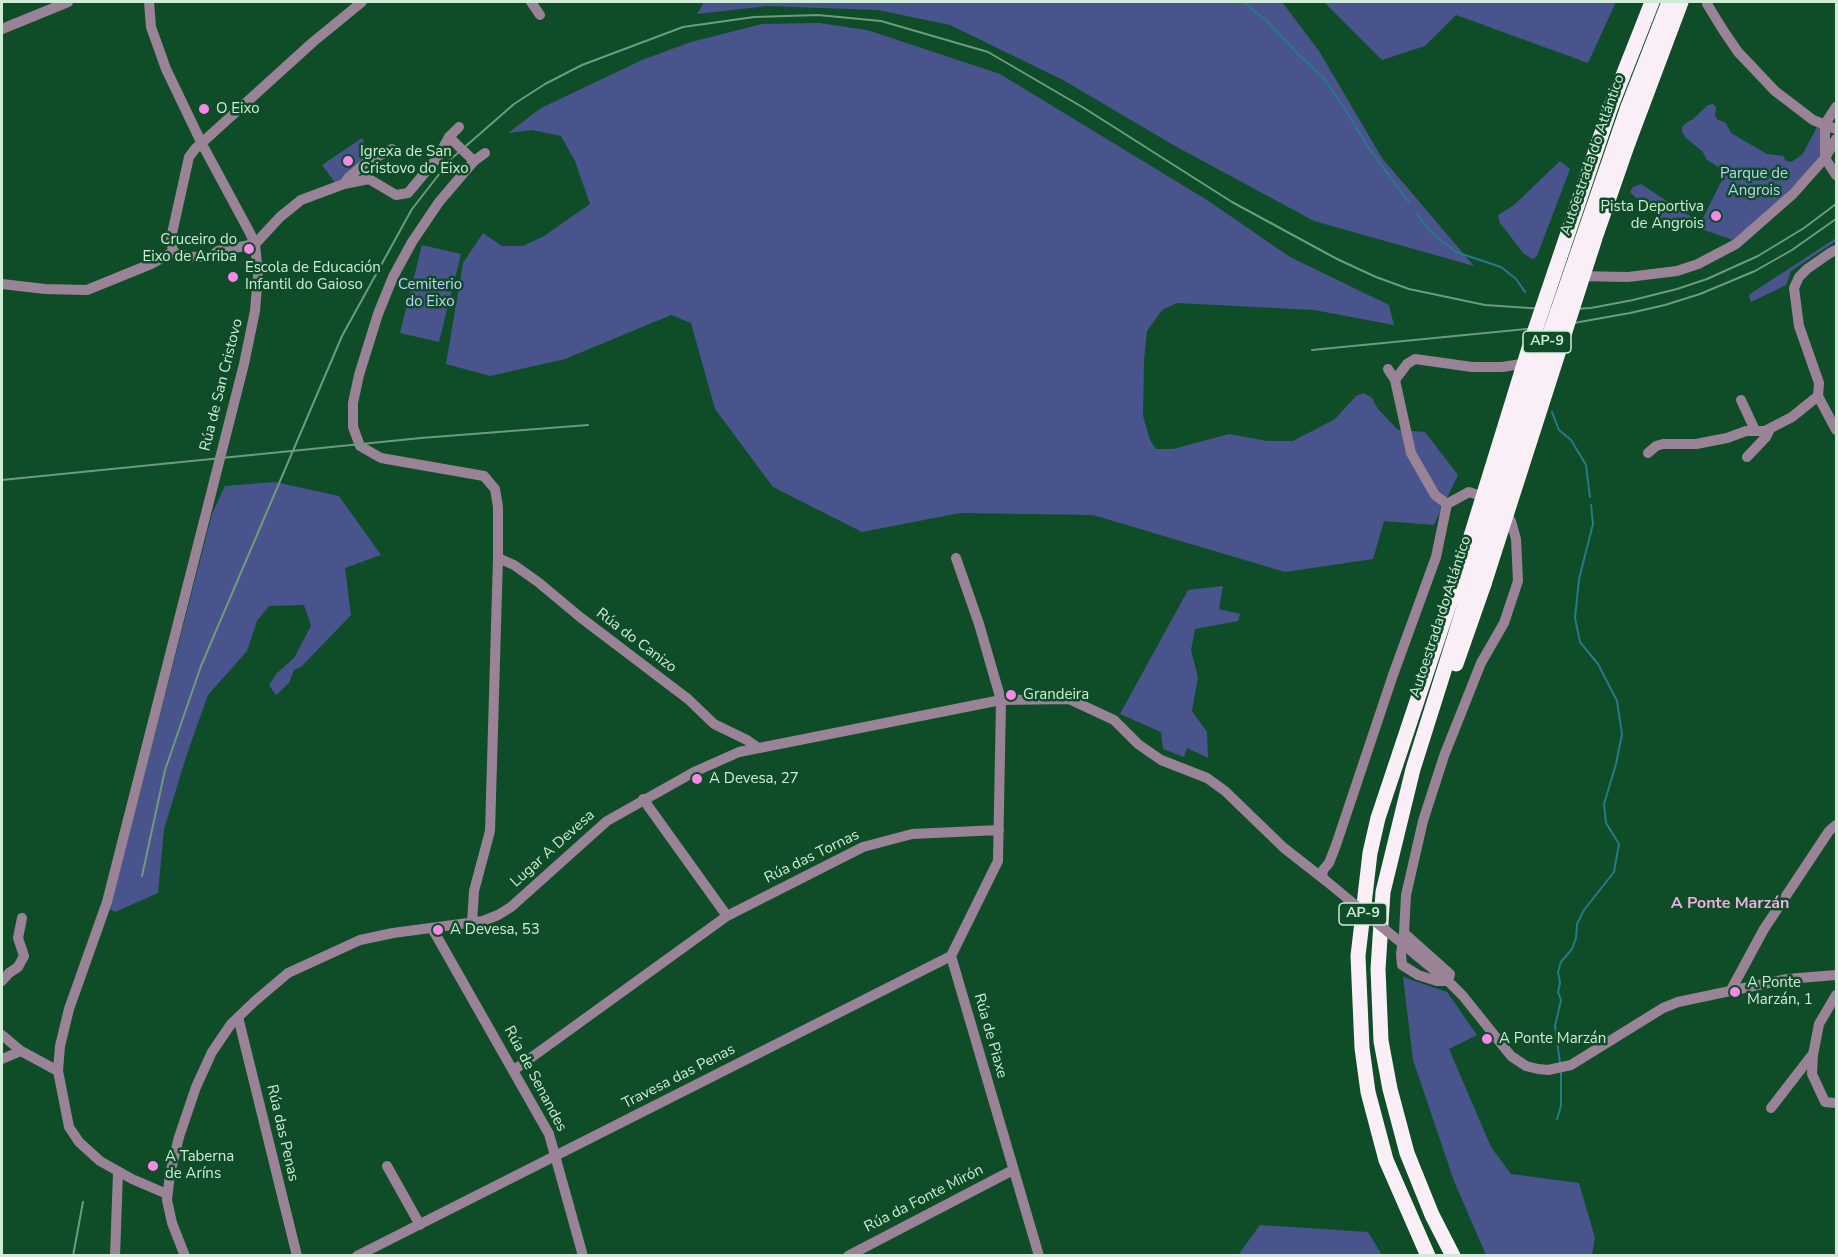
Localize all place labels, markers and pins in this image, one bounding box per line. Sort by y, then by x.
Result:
place label: O Eixo [216,100,260,118]
marker: O Eixo [197,102,211,116]
place label: Igrexa de San Cristovo do Eixo [360,143,469,178]
marker: Igrexa de San Cristovo do Eixo [341,154,355,168]
place label: Pista Deportiva de Angrois [1601,198,1704,233]
marker: Pista Deportiva de Angrois [1709,209,1723,223]
place label: Cruceiro do Eixo de Arriba [142,231,237,266]
marker: Cruceiro do Eixo de Arriba [242,242,256,256]
place label: Escola de Educación Infantil do Gaioso [245,259,381,294]
marker: Escola de Educación Infantil do Gaioso [226,270,240,284]
place label: Grandeira [1023,686,1089,704]
marker: Grandeira [1004,688,1018,702]
place label: A Devesa, 27 [709,770,799,788]
marker: A Devesa, 27 [690,772,704,786]
place label: A Devesa, 53 [450,921,540,939]
marker: A Devesa, 53 [431,923,445,937]
place label: A Ponte Marzán, 1 [1747,974,1813,1009]
marker: A Ponte Marzán, 1 [1728,985,1742,999]
place label: A Ponte Marzán [1499,1030,1606,1048]
marker: A Ponte Marzán [1480,1032,1494,1046]
place label: A Taberna de Aríns [165,1148,234,1183]
marker: A Taberna de Aríns [146,1159,160,1173]

